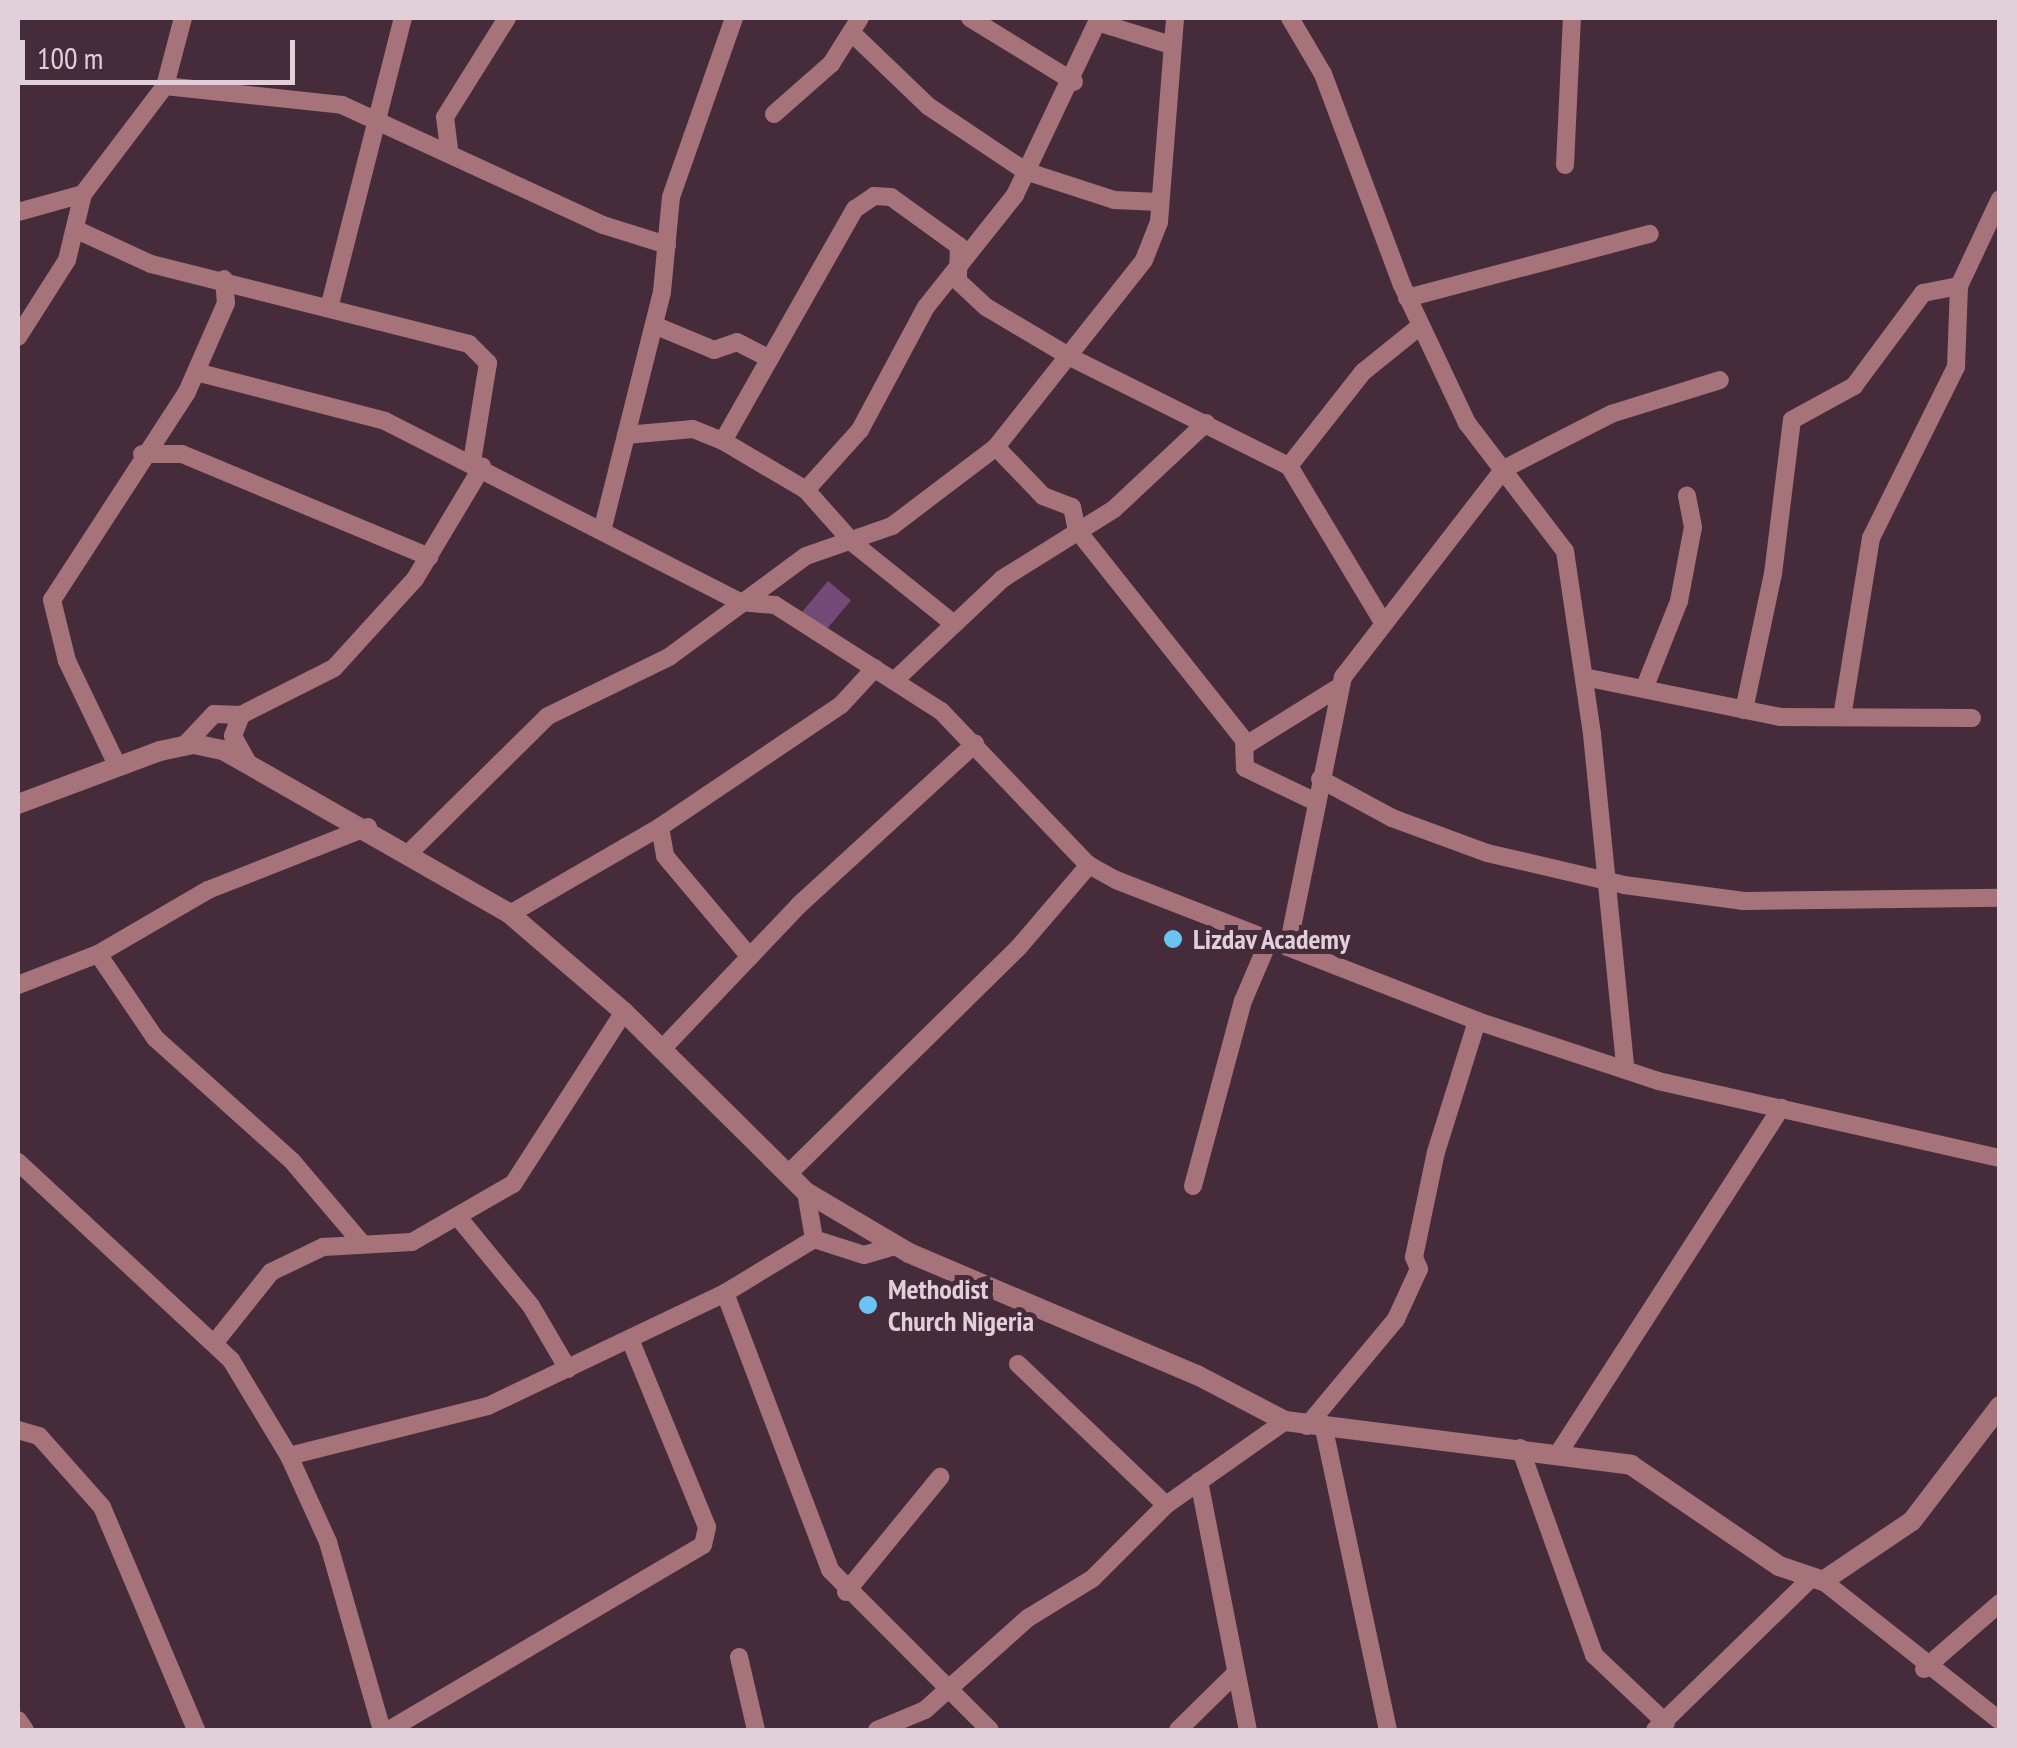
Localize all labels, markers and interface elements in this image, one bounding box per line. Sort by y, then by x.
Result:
scale bar [25,20,300,82]
text: 100 m [37,38,103,77]
place label: Lizdav Academy [1193,922,1352,956]
marker: Lizdav Academy [1162,928,1184,950]
place label: Methodist Church Nigeria [888,1272,1034,1338]
marker: Methodist Church Nigeria [857,1294,879,1316]

